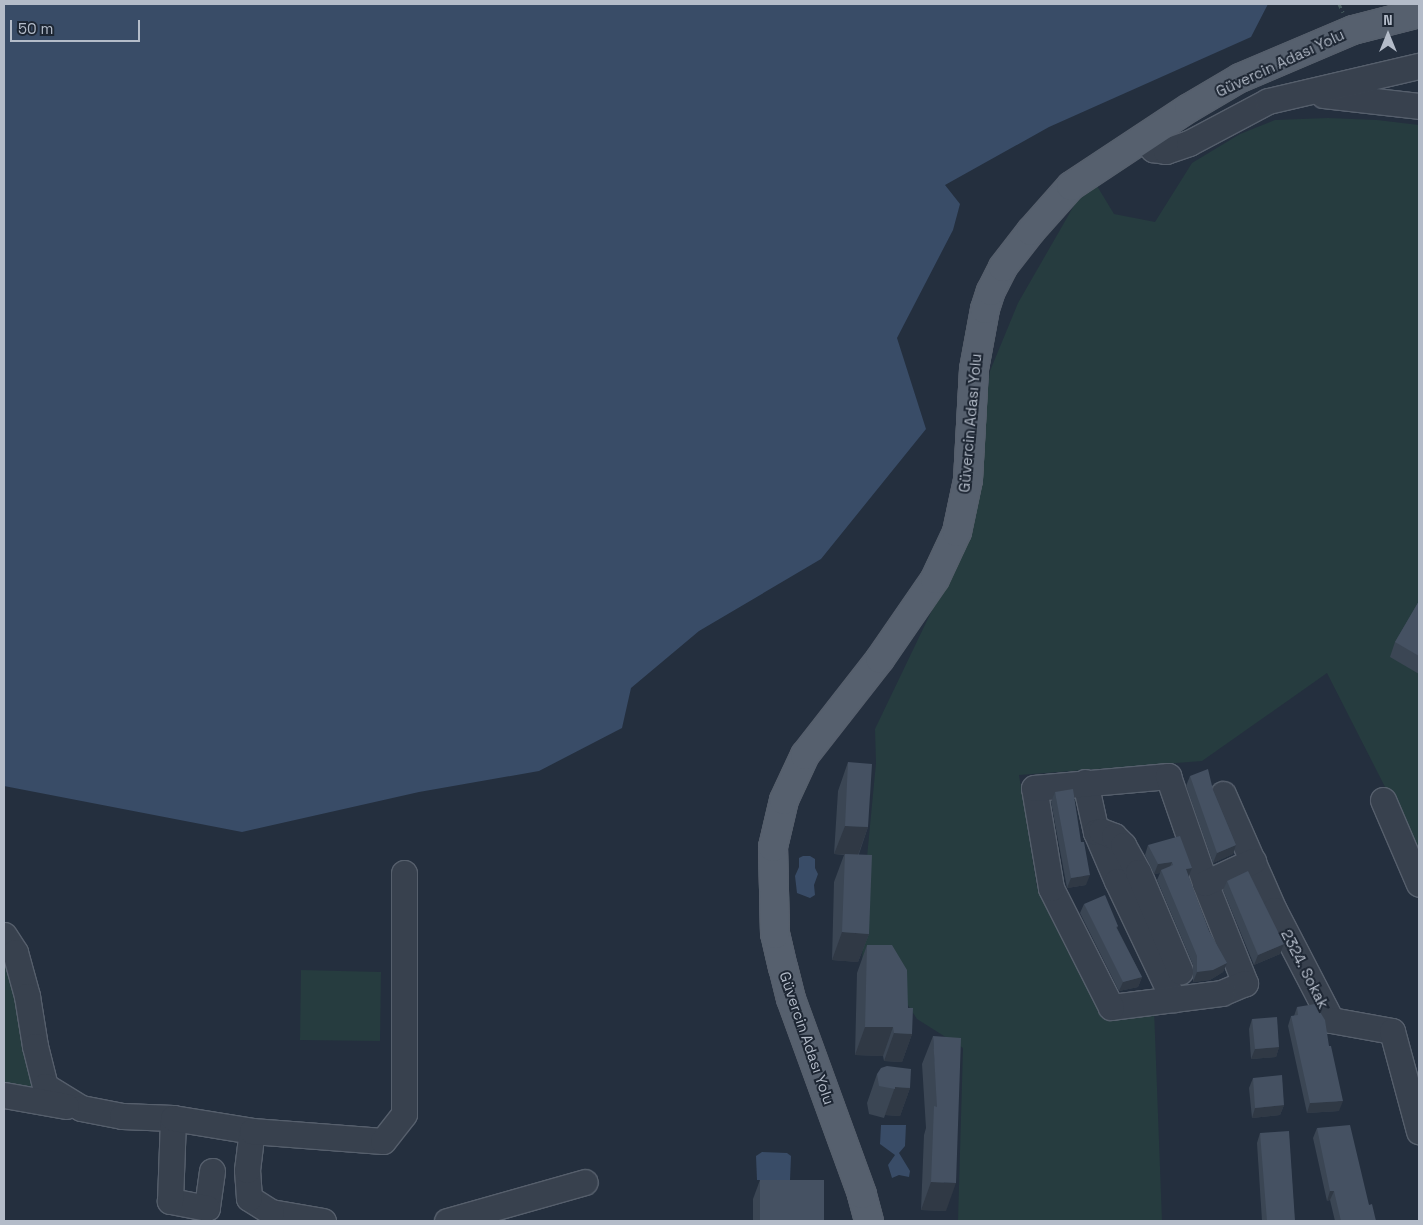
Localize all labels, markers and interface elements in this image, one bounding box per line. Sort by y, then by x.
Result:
scale bar [12,10,142,42]
north arrow [1363,10,1413,60]
text: N [1383,11,1393,29]
text: 50 m [18,19,53,38]
street label: Güvercin Adası Yolu [1213,25,1347,101]
street label: Güvercin Adası Yolu [955,353,985,493]
street label: 2324. Sokak [1277,926,1333,1012]
street label: Güvercin Adası Yolu [776,969,838,1107]

